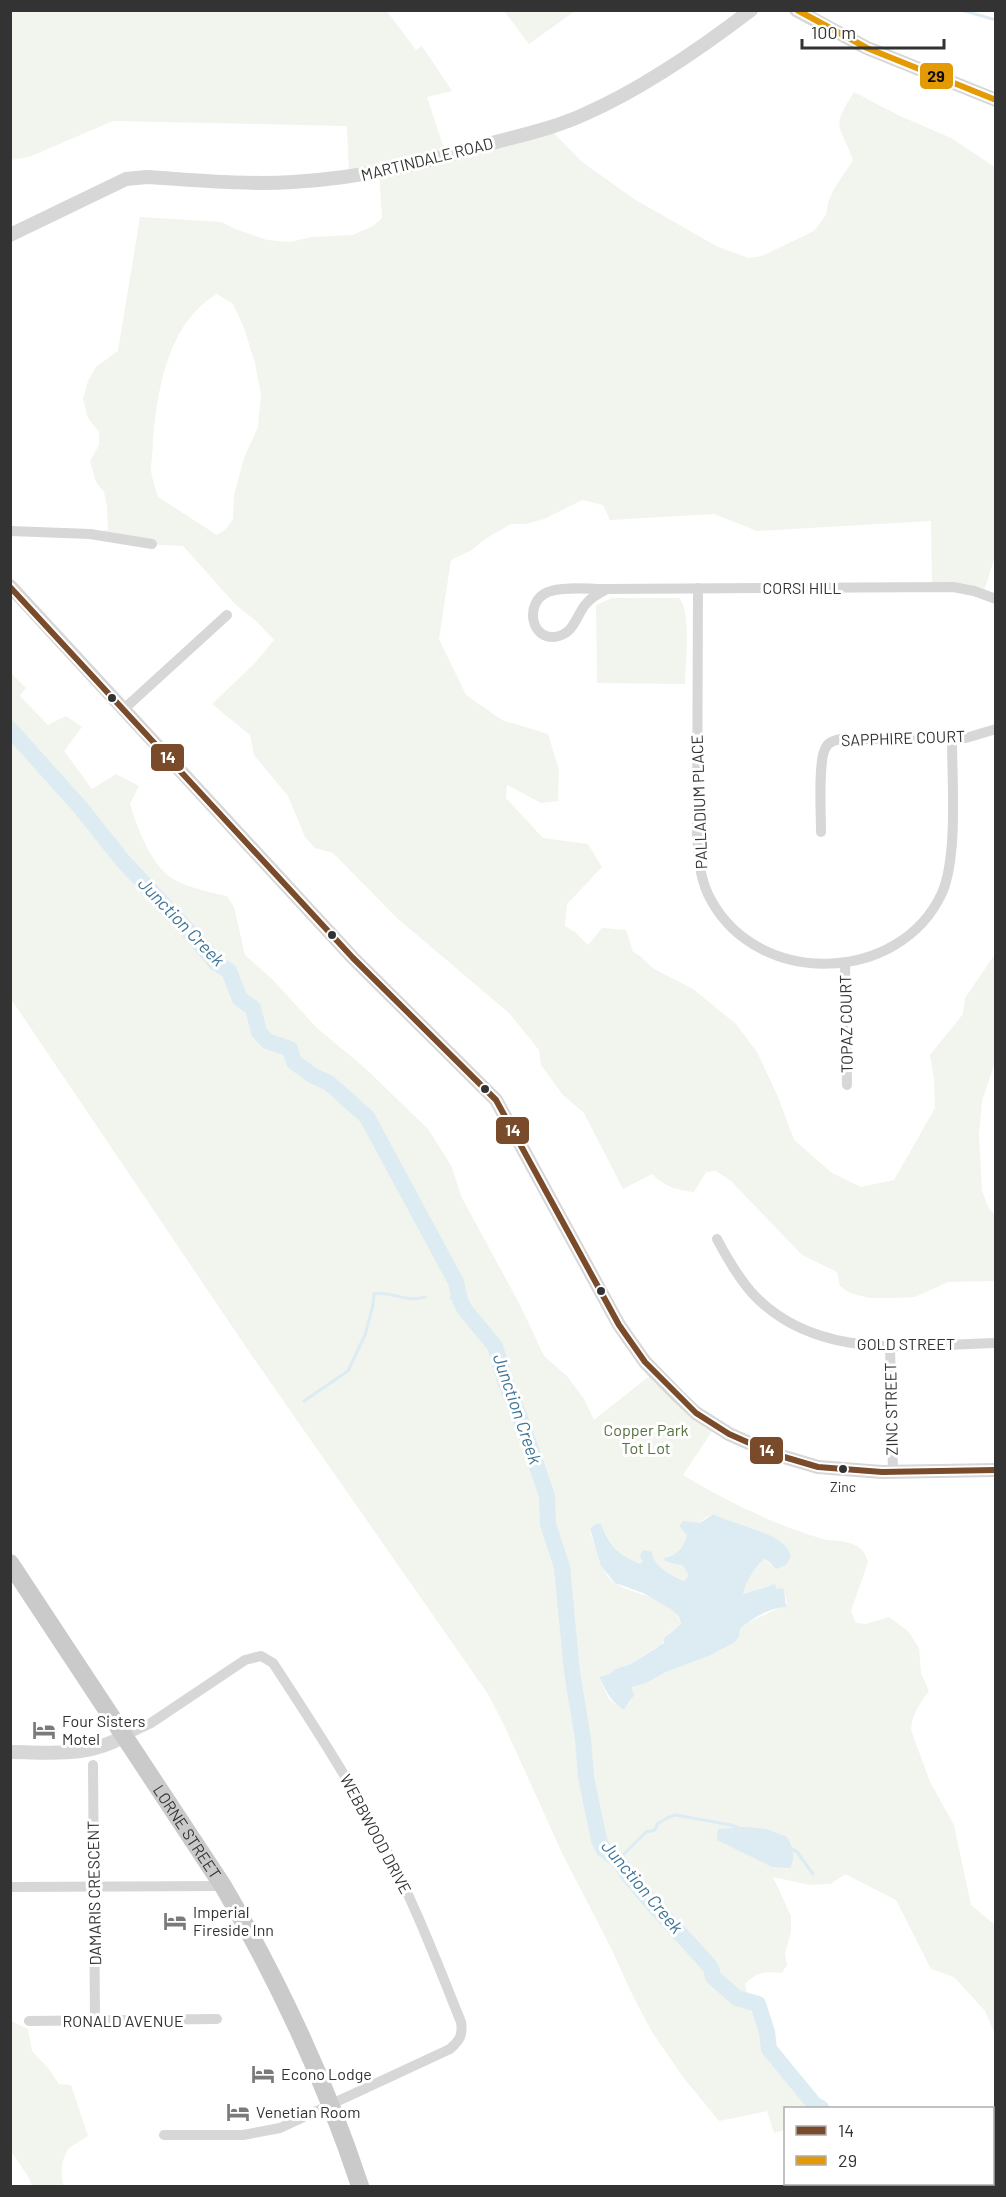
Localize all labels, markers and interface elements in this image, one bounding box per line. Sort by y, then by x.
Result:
scale bar [802,12,944,50]
text: 100 m [811,21,856,43]
line badge: 29 [919,62,954,90]
text: 29 [927,66,945,85]
street label: MARTINDALE ROAD [359,133,495,184]
street label: CORSI HILL [763,578,841,597]
unlabelled marker [106,692,118,704]
street label: SAPPHIRE COURT [841,726,965,749]
street label: PALLADIUM PLACE [687,734,710,870]
line badge: 14 [150,743,185,772]
text: 14 [160,747,176,766]
water label: Junction Creek [134,872,230,971]
unlabelled marker [326,929,338,941]
street label: TOPAZ COURT [835,975,856,1073]
unlabelled marker [479,1083,491,1095]
line badge: 14 [495,1116,530,1145]
text: 14 [505,1120,521,1139]
unlabelled marker [595,1285,607,1297]
street label: GOLD STREET [857,1334,955,1353]
water label: Junction Creek [489,1351,547,1467]
street label: ZINC STREET [880,1362,901,1456]
park label: Copper Park Tot Lot [604,1420,688,1457]
line badge: 14 [749,1436,784,1465]
text: 14 [759,1440,775,1459]
marker: Zinc [837,1463,849,1475]
place label: Zinc [830,1478,856,1495]
place label: Four Sisters Motel [62,1711,145,1748]
hotel icon: Four Sisters Motel [31,1717,57,1743]
street label: WEBBWOOD DRIVE [337,1771,416,1897]
street label: LORNE STREET [150,1781,226,1882]
street label: DAMARIS CRESCENT [83,1820,104,1966]
water label: Junction Creek [597,1835,688,1938]
place label: Imperial Fireside Inn [193,1902,274,1939]
hotel icon: Imperial Fireside Inn [162,1908,188,1934]
street label: RONALD AVENUE [62,2011,184,2030]
hotel icon: Econo Lodge [250,2061,276,2087]
place label: Econo Lodge [281,2064,372,2083]
hotel icon: Venetian Room [225,2099,251,2125]
place label: Venetian Room [256,2102,360,2121]
legend [784,2107,994,2185]
text: 14 [838,2119,854,2141]
text: 29 [838,2149,857,2171]

